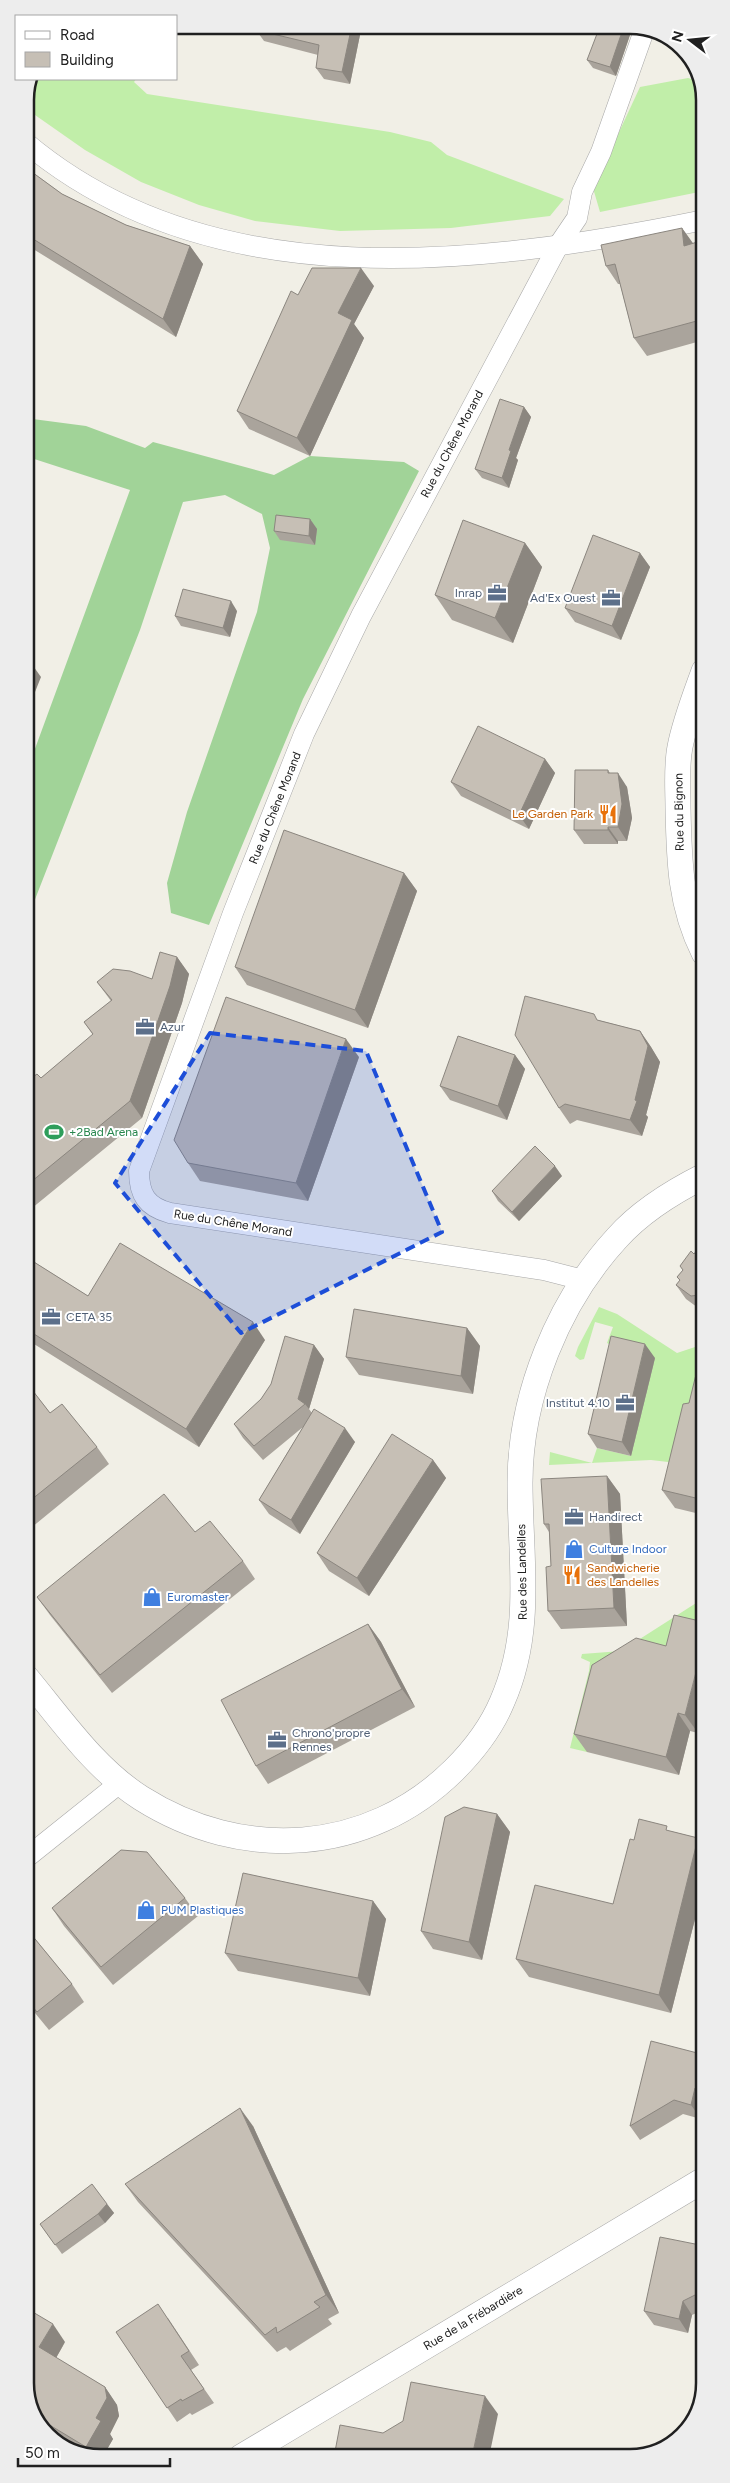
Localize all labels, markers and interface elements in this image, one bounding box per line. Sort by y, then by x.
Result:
legend [15,15,178,80]
north arrow [665,15,715,65]
text: Road [60,26,95,44]
text: N [668,29,688,44]
text: Building [60,51,114,69]
street label: Rue du Chêne Morand [418,388,486,500]
office icon: Inrap [486,582,508,604]
place label: Inrap [455,586,482,600]
office icon: Ad'Ex Ouest [600,587,622,609]
place label: Ad'Ex Ouest [530,591,596,605]
street label: Rue du Chêne Morand [246,750,304,866]
street label: Rue du Bignon [671,773,687,851]
restaurant icon: Le Garden Park [597,803,619,825]
place label: Le Garden Park [512,807,593,821]
office icon: Azur [134,1016,156,1038]
place label: Azur [160,1020,185,1034]
sports icon: +2Bad Arena [43,1121,65,1143]
place label: +2Bad Arena [69,1125,138,1139]
street label: Rue du Chêne Morand [173,1207,293,1239]
office icon: CETA 35 [40,1306,62,1328]
place label: CETA 35 [66,1310,112,1324]
office icon: Institut 4.10 [614,1392,636,1414]
place label: Institut 4.10 [546,1396,610,1410]
office icon: Handirect [563,1506,585,1528]
place label: Handirect [589,1510,643,1524]
street label: Rue des Landelles [514,1524,530,1620]
shop icon: Culture Indoor [563,1538,585,1560]
place label: Culture Indoor [589,1542,667,1556]
place label: Sandwicherie des Landelles [587,1561,660,1589]
restaurant icon: Sandwicherie des Landelles [561,1564,583,1586]
shop icon: Euromaster [141,1586,163,1608]
place label: Euromaster [167,1590,229,1604]
place label: Chrono'propre Rennes [292,1726,371,1754]
office icon: Chrono'propre Rennes [266,1729,288,1751]
shop icon: PUM Plastiques [135,1899,157,1921]
place label: PUM Plastiques [161,1903,244,1917]
street label: Rue de la Frébardière [421,2283,526,2353]
scale bar [18,2436,170,2468]
text: 50 m [25,2444,60,2462]

